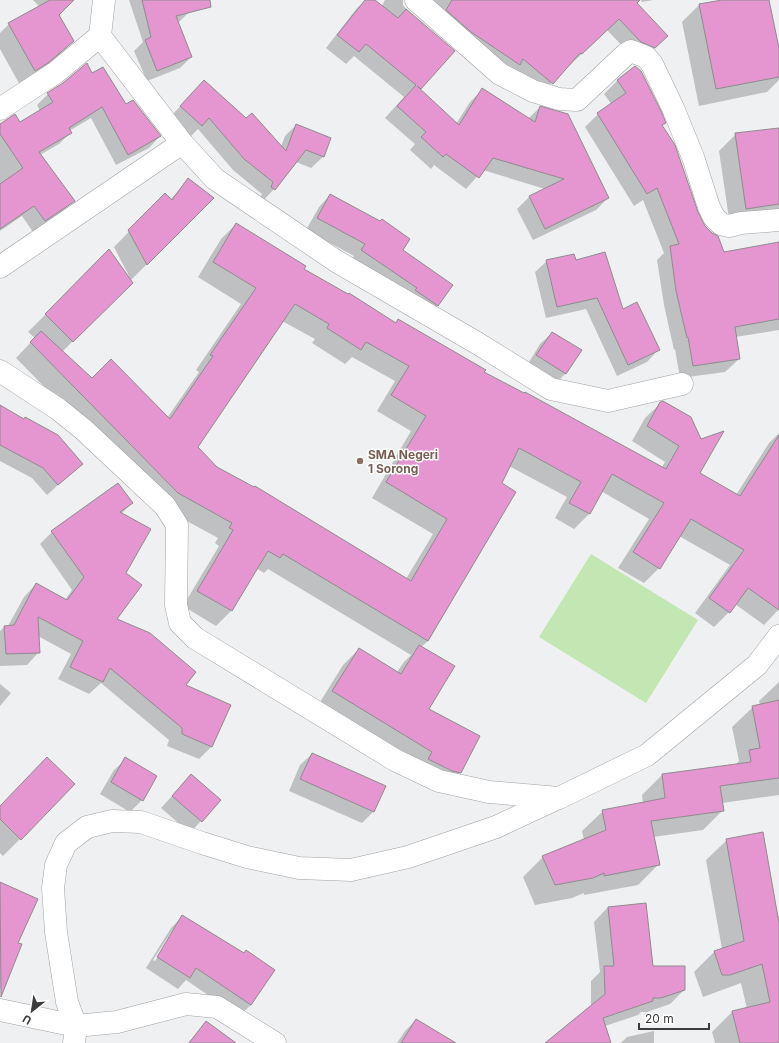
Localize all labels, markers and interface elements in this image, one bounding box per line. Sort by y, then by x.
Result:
place label: SMA Negeri 1 Sorong [368,447,438,476]
marker: SMA Negeri 1 Sorong [355,456,365,466]
north arrow [12,991,52,1031]
scale bar [639,1005,709,1031]
text: 20 m [645,1011,674,1026]
text: U [20,1012,34,1028]

